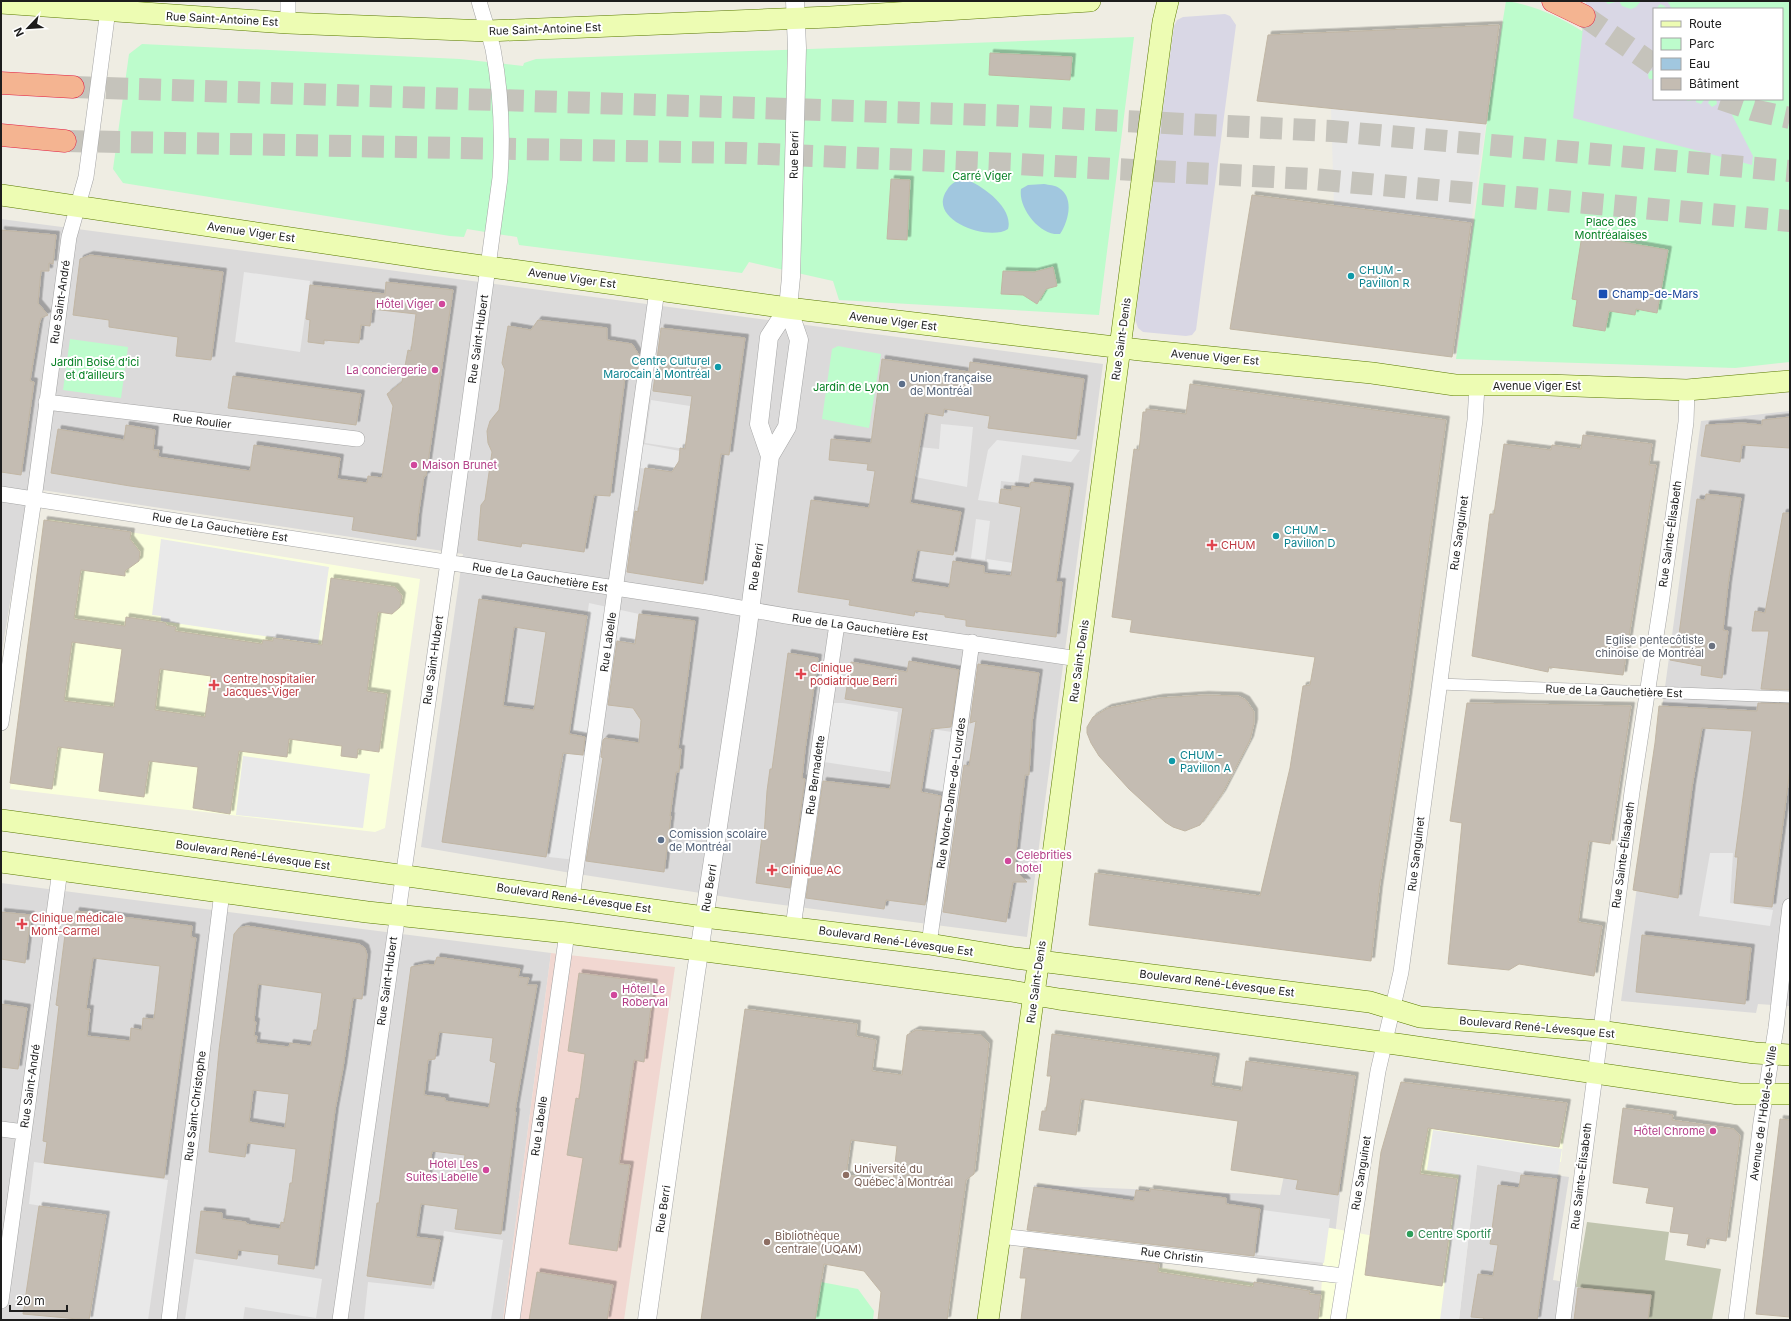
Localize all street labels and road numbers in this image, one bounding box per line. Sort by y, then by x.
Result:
street label: Rue Saint-Antoine Est [165,9,279,29]
street label: Rue Saint-Antoine Est [489,20,602,38]
street label: Rue Berri [787,131,801,179]
street label: Avenue Viger Est [206,219,296,245]
street label: Rue Saint-André [47,259,73,345]
street label: Avenue Viger Est [527,265,617,291]
street label: Rue Saint-Hubert [465,293,491,384]
street label: Rue Saint-Denis [1108,297,1134,381]
street label: Avenue Viger Est [848,309,938,333]
street label: Avenue Viger Est [1170,346,1260,368]
street label: Avenue Viger Est [1493,379,1582,393]
street label: Rue Roulier [172,410,232,432]
street label: Rue Sainte-Élisabeth [1656,480,1684,588]
street label: Rue Sanguinet [1447,494,1471,571]
street label: Rue de La Gauchetière Est [151,509,289,545]
street label: Rue Berri [746,542,766,592]
street label: Rue de La Gauchetière Est [471,559,609,595]
street label: Rue Labelle [597,611,619,673]
street label: Rue de La Gauchetière Est [791,611,929,644]
street label: Rue Saint-Hubert [420,614,446,705]
street label: Rue Saint-Denis [1066,619,1092,703]
street label: Rue de La Gauchetière Est [1545,682,1683,700]
street label: Rue Notre-Dame-de-Lourdes [933,716,969,870]
street label: Rue Bernadette [802,734,828,816]
street label: Rue Sainte-Élisabeth [1609,801,1637,909]
street label: Rue Sanguinet [1404,815,1428,892]
street label: Boulevard René-Lévesque Est [175,837,332,873]
street label: Rue Berri [698,863,720,913]
street label: Boulevard René-Lévesque Est [496,880,653,916]
street label: Boulevard René-Lévesque Est [818,923,975,959]
street label: Rue Saint-Hubert [374,935,400,1026]
street label: Rue Saint-Denis [1023,940,1049,1024]
street label: Boulevard René-Lévesque Est [1139,967,1296,999]
street label: Boulevard René-Lévesque Est [1459,1013,1616,1041]
street label: Rue Saint-André [17,1043,43,1129]
street label: Avenue de l'Hôtel-de-Ville [1747,1045,1779,1181]
street label: Rue Saint-Christophe [181,1050,209,1162]
street label: Rue Labelle [528,1095,550,1157]
street label: Rue Sainte-Élisabeth [1567,1122,1595,1230]
street label: Rue Sanguinet [1348,1134,1374,1211]
street label: Rue Berri [653,1184,673,1234]
street label: Rue Christin [1140,1244,1204,1266]

